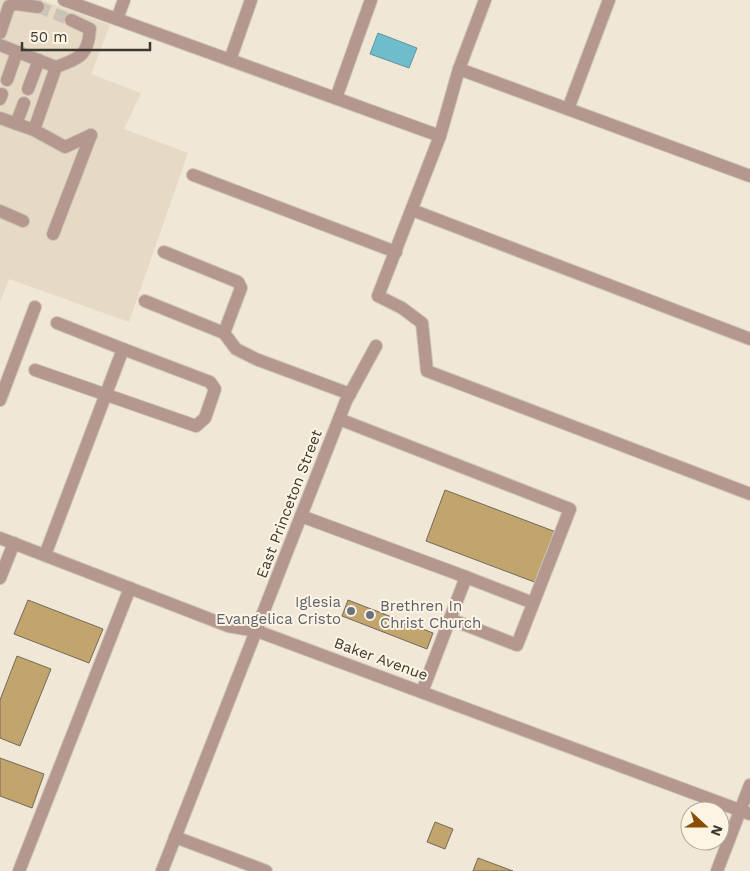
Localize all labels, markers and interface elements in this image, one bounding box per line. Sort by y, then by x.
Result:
scale bar [22,20,150,52]
text: 50 m [30,28,67,46]
street label: East Princeton Street [252,427,326,581]
place label: Iglesia Evangelica Cristo [216,593,342,628]
place label: Brethren In Christ Church [380,597,481,632]
marker: Iglesia Evangelica Cristo [345,605,357,617]
marker: Brethren In Christ Church [364,609,376,621]
street label: Baker Avenue [332,634,430,684]
north arrow [680,801,730,851]
text: N [708,823,726,838]

